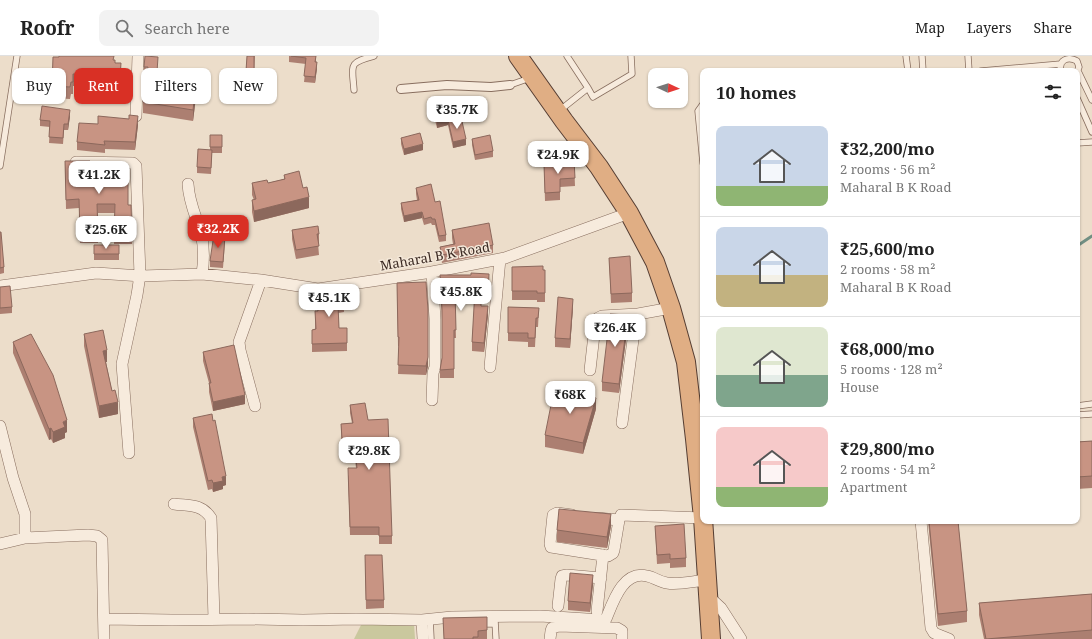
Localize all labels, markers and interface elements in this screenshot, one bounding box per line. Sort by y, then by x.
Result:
search box [99,10,379,46]
text: Roofr [20,15,75,41]
icon: search [113,17,135,39]
text: Search here [145,18,230,38]
text: Map [915,18,945,37]
text: Layers [967,18,1012,37]
text: Share [1034,18,1072,37]
chip: Buy [12,68,66,104]
chip: Rent [74,68,133,104]
chip: Filters [141,68,211,104]
chip: New [219,68,277,104]
north arrow [648,68,688,108]
map controls [648,68,688,108]
text: 10 homes [716,81,796,104]
icon: filters [1042,81,1064,103]
pin: ₹35.7K [424,96,490,130]
text: ₹35.7K [436,100,478,118]
text: ₹32,200/mo [840,137,935,160]
pin: ₹24.9K [525,141,591,175]
icon: home [748,142,796,190]
text: ₹24.9K [537,145,579,163]
text: 2 rooms · 56 m² [840,160,935,178]
pin: ₹41.2K [66,161,132,195]
text: ₹41.2K [78,165,120,183]
text: Maharal B K Road [840,178,951,196]
pin: ₹32.2K [185,215,251,249]
pin: ₹25.6K [73,216,139,250]
text: ₹32.2K [197,219,239,237]
text: ₹25.6K [85,220,127,238]
street label: Maharal B K Road [379,237,491,275]
text: ₹25,600/mo [840,237,935,260]
icon: home [748,243,796,291]
text: 2 rooms · 58 m² [840,260,935,278]
pin: ₹45.8K [428,278,494,312]
text: Maharal B K Road [840,278,951,296]
text: ₹45.8K [440,282,482,300]
pin: ₹45.1K [296,284,362,318]
text: ₹45.1K [308,288,350,306]
pin: ₹26.4K [582,314,648,348]
text: ₹26.4K [594,318,636,336]
text: ₹68,000/mo [840,337,935,360]
icon: home [748,343,796,391]
text: 5 rooms · 128 m² [840,360,943,378]
text: House [840,378,879,396]
pin: ₹68K [546,381,594,415]
text: ₹68K [554,385,586,403]
pin: ₹29.8K [336,437,402,471]
text: ₹29,800/mo [840,437,935,460]
text: ₹29.8K [348,441,390,459]
icon: home [748,443,796,491]
text: 2 rooms · 54 m² [840,460,935,478]
text: Apartment [840,478,907,496]

